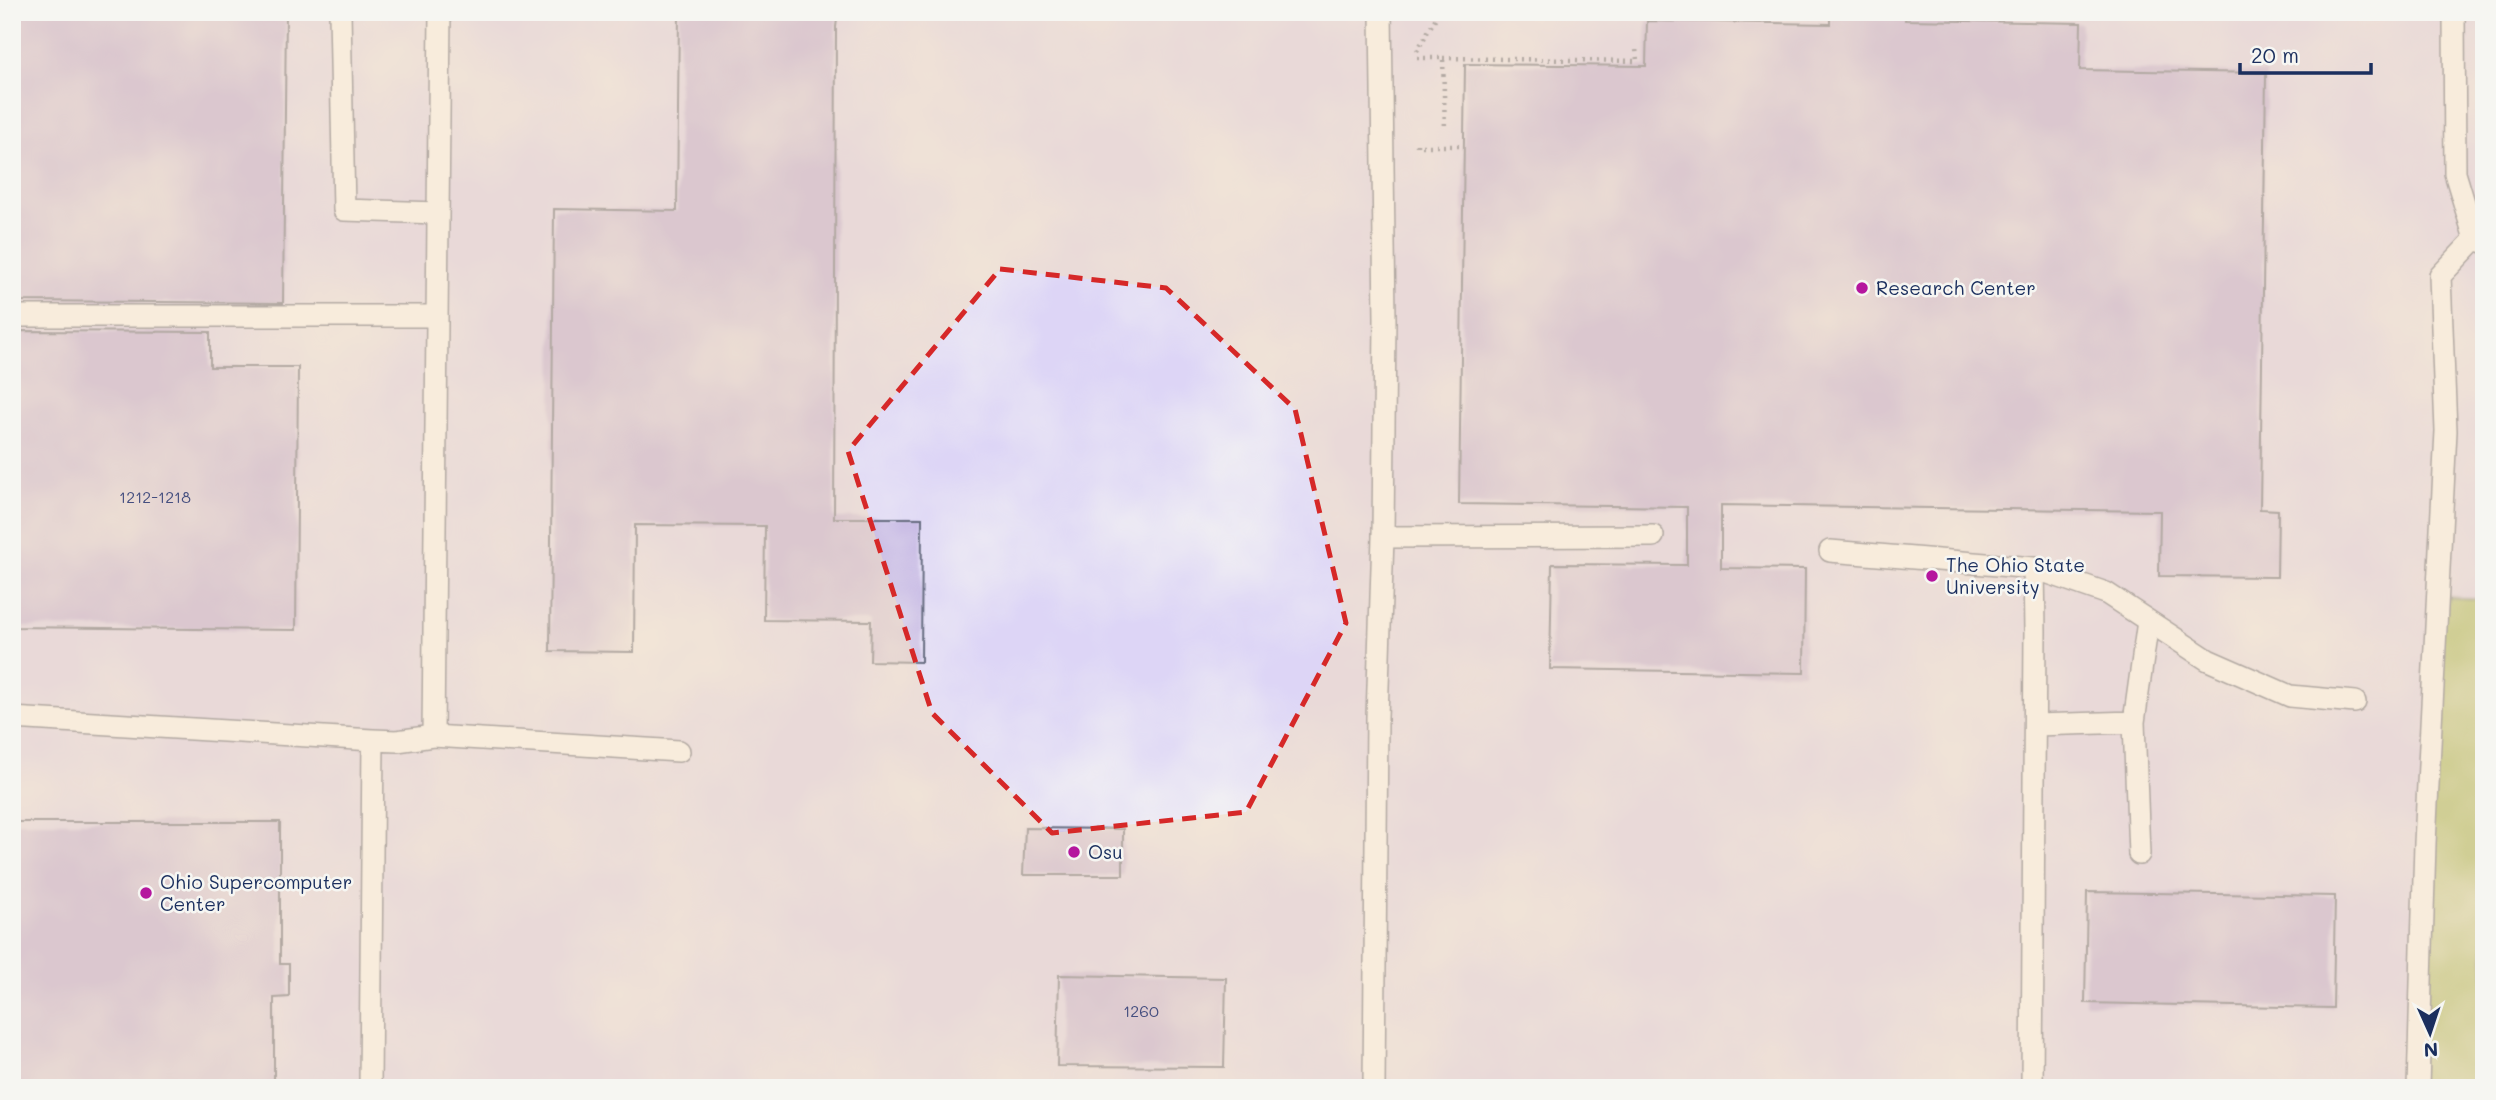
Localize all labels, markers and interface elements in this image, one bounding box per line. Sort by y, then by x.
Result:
scale bar [2240,32,2372,76]
text: 20 m [2251,41,2299,68]
place label: Research Center [1876,275,2036,300]
marker: Research Center [1854,280,1870,296]
house number: 1212-1218 [119,486,191,507]
place label: The Ohio State University [1946,552,2085,599]
marker: The Ohio State University [1924,568,1940,584]
place label: Osu [1088,839,1123,864]
marker: Osu [1066,844,1082,860]
place label: Ohio Supercomputer Center [160,869,352,916]
marker: Ohio Supercomputer Center [138,885,154,901]
north arrow [2394,998,2464,1068]
house number: 1260 [1123,1000,1159,1021]
text: N [2423,1038,2439,1063]

